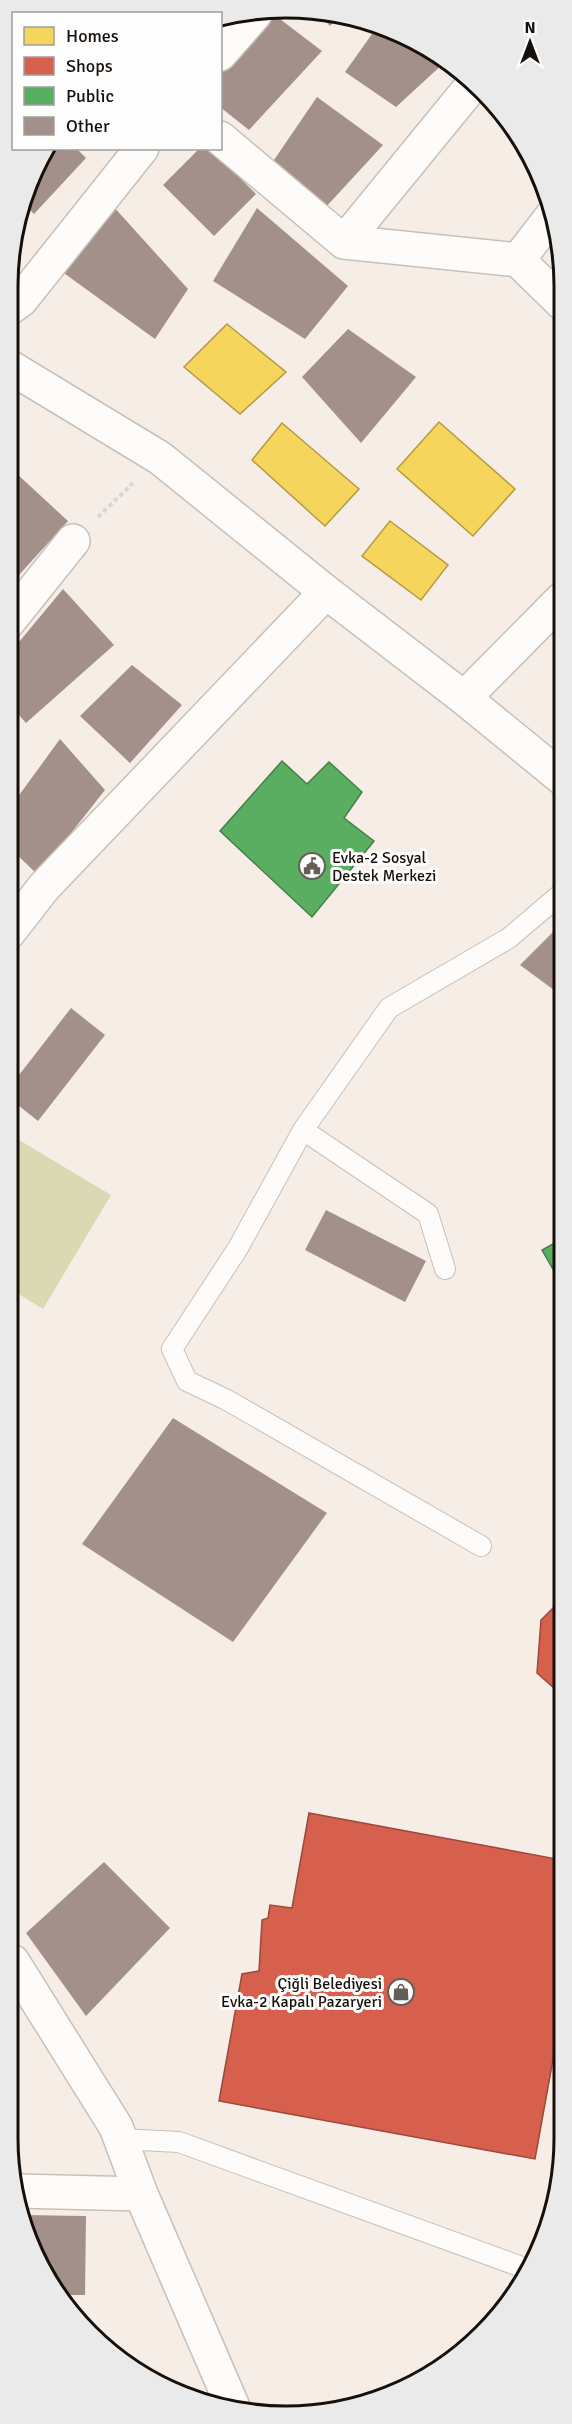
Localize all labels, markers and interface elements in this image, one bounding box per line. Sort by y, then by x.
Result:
legend [12,12,222,150]
north arrow [500,12,560,72]
text: N [524,18,536,38]
text: Homes [66,25,119,47]
text: Shops [66,55,113,77]
text: Public [66,85,114,107]
text: Other [66,115,110,137]
place label: Evka-2 Sosyal Destek Merkezi [332,848,436,886]
public building icon: Evka-2 Sosyal Destek Merkezi [297,851,327,881]
place label: Çiğli Belediyesi Evka-2 Kapalı Pazaryeri [221,1974,382,2012]
shop icon: Çiğli Belediyesi Evka-2 Kapalı Pazaryeri [386,1977,416,2007]

